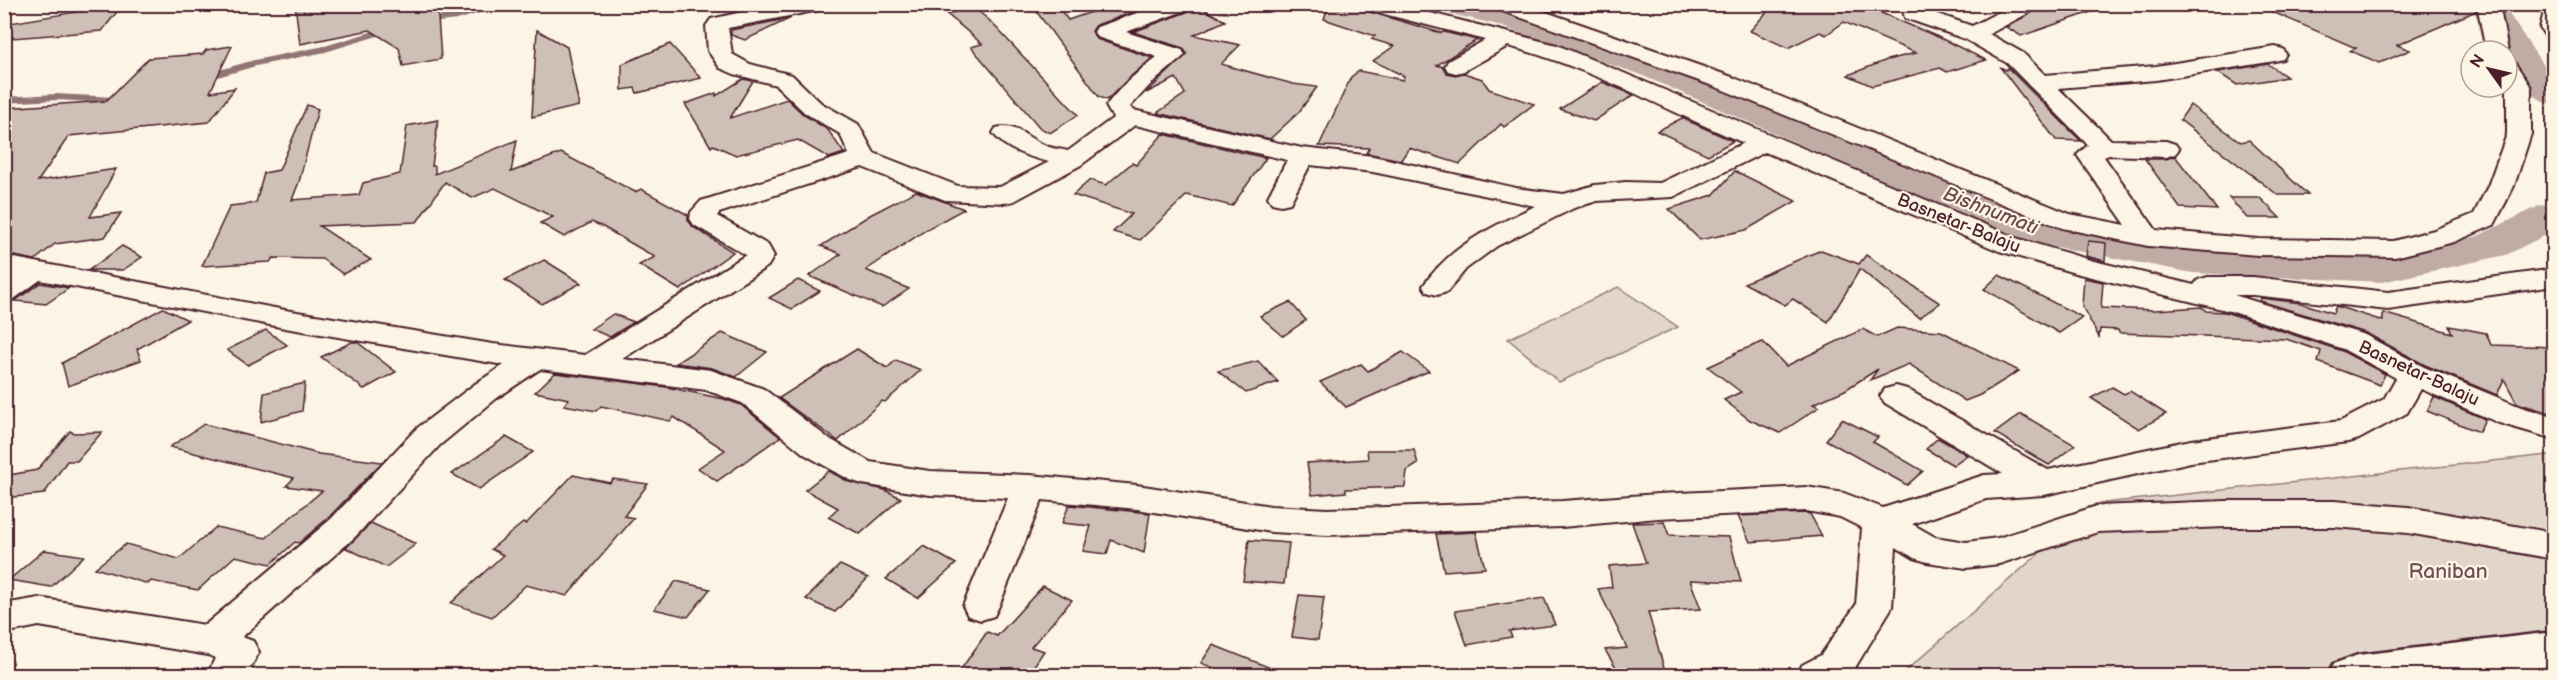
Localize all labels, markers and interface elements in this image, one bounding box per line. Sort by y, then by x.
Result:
north arrow [2459,39,2519,99]
text: N [2467,51,2489,72]
water label: Bishnumati [1940,182,2043,241]
street label: Basnetar-Balaju [1894,189,2023,258]
street label: Basnetar-Balaju [2355,336,2483,411]
park label: Raniban [2408,559,2488,584]

